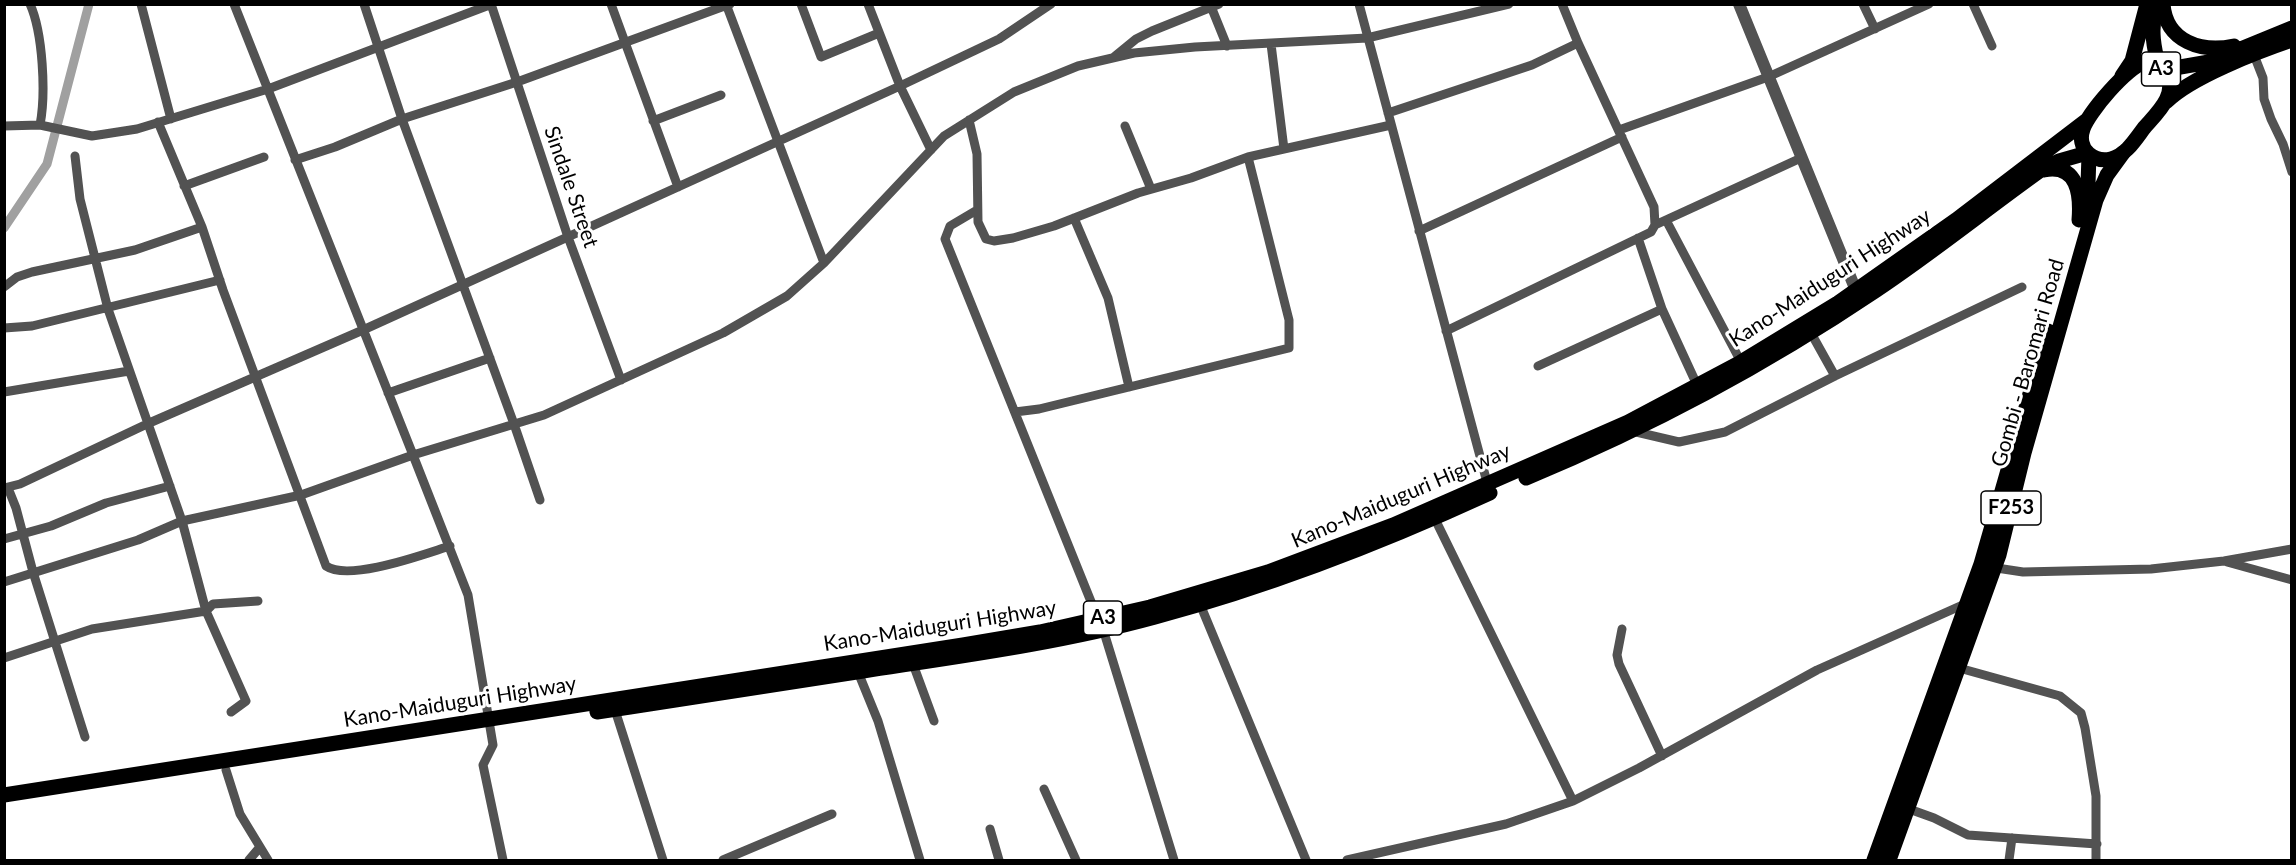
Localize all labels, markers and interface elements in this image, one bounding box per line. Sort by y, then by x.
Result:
road number: A3 [2142,52,2180,86]
street label: Sindale Street [538,123,604,251]
street label: Kano-Maiduguri Highway [1724,203,1936,353]
street label: Gombi - Baromari Road [1986,256,2070,470]
street label: Kano-Maiduguri Highway [1288,438,1514,554]
road number: F253 [1981,491,2041,525]
street label: Kano-Maiduguri Highway [822,595,1058,657]
road number: A3 [1084,601,1122,635]
street label: Kano-Maiduguri Highway [342,671,578,733]

